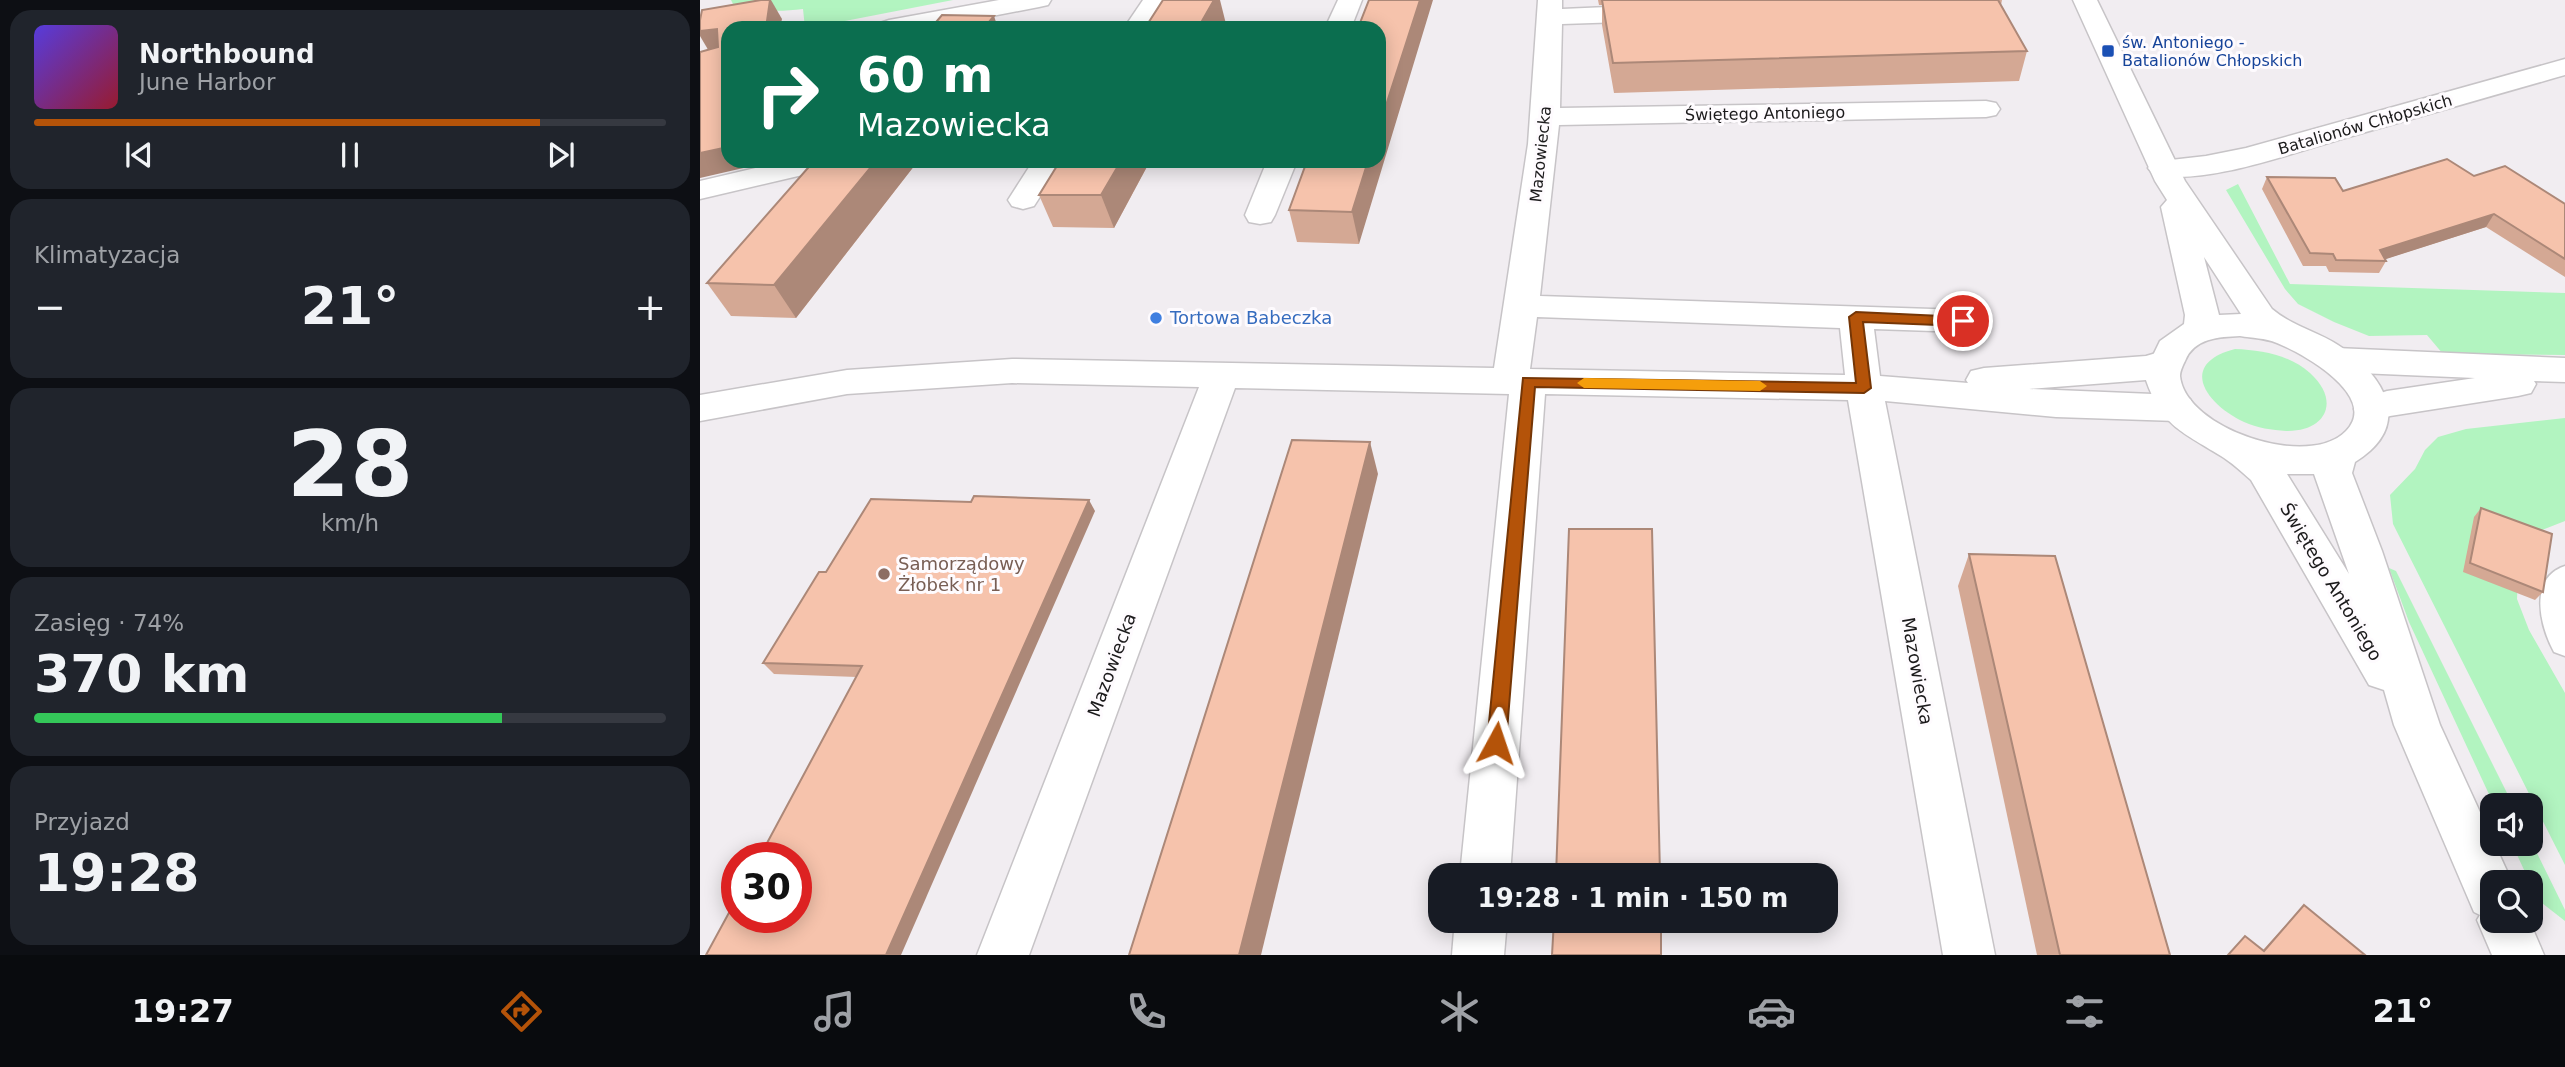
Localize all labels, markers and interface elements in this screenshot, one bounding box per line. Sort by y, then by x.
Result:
place label: św. Antoniego - Batalionów Chłopskich [2122,33,2302,70]
text: Northbound [139,39,315,69]
marker: św. Antoniego - Batalionów Chłopskich [2100,43,2116,59]
text: 60 m [857,47,993,104]
icon: right [742,49,833,140]
text: June Harbor [139,69,275,95]
street label: Batalionów Chłopskich [2276,90,2454,158]
street label: Świętego Antoniego [1685,103,1845,124]
street label: Mazowiecka [1526,105,1555,203]
text: Mazowiecka [857,106,1051,144]
icon: previous [120,136,158,174]
icon: pause [331,136,369,174]
icon: next [542,136,580,174]
text: Klimatyzacja [34,242,180,268]
text: 21° [301,276,399,336]
text: − [34,285,66,329]
text: + [634,285,666,329]
pin [1933,291,1993,351]
icon: arrive [1944,302,1982,340]
place label: Tortowa Babeczka [1169,307,1332,328]
marker: Tortowa Babeczka [1148,310,1164,326]
text: 28 [287,412,413,517]
street label: Świętego Antoniego [2276,499,2387,664]
text: km/h [321,510,379,536]
place label: Samorządowy Żłobek nr 1 [898,553,1025,595]
marker: Samorządowy Żłobek nr 1 [876,566,892,582]
text: Zasięg · 74% [34,610,184,636]
street label: Mazowiecka [1083,610,1140,720]
street label: Mazowiecka [1898,615,1937,726]
text: 370 km [34,644,249,704]
position arrow [1459,706,1533,780]
map controls [2480,793,2543,933]
button: sound [2480,793,2543,856]
text: Przyjazd [34,809,130,835]
speed limit sign: 30 [721,842,812,933]
text: 19:28 [34,843,200,903]
button: search [2480,870,2543,933]
text: 19:28 · 1 min · 150 m [1478,883,1788,913]
icon: directions [497,987,546,1036]
icon: music [810,987,859,1036]
icon: phone [1122,987,1171,1036]
icon: climate [1435,987,1484,1036]
icon: car [1747,987,1796,1036]
icon: filters [2060,987,2109,1036]
text: 19:27 [132,992,234,1030]
text: 21° [2373,992,2433,1030]

